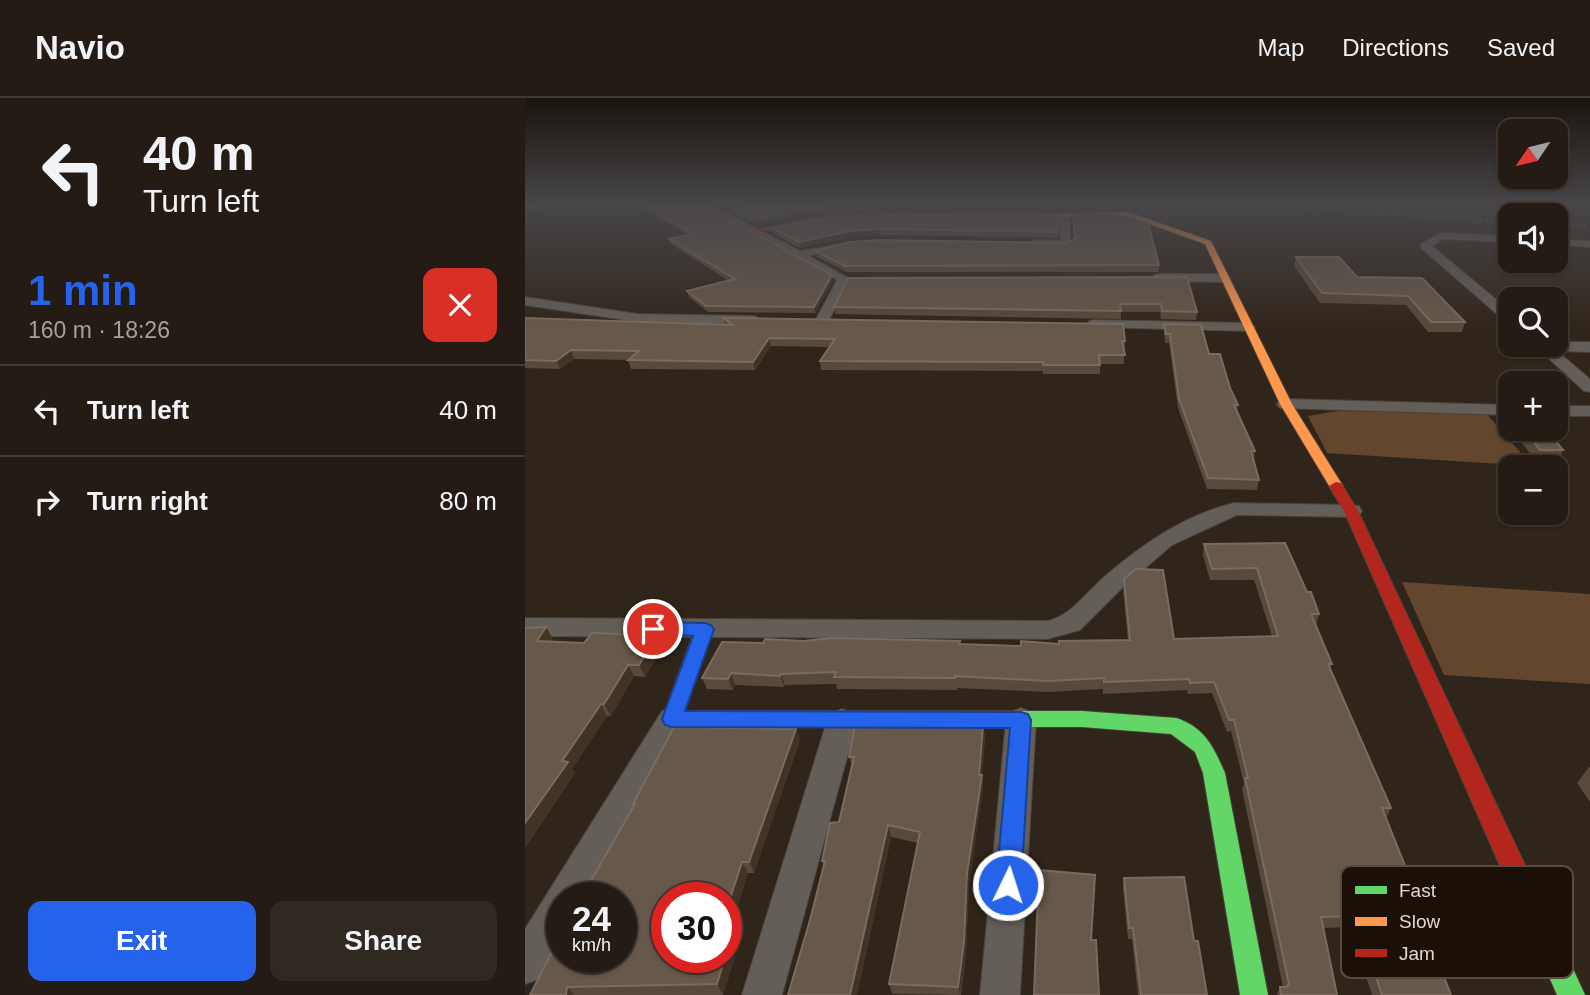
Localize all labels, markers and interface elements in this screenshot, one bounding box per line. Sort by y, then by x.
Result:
text: Navio [35,29,125,66]
text: Map [1258,34,1304,61]
text: Directions [1342,34,1449,61]
text: Saved [1487,34,1555,61]
north arrow [1498,119,1568,189]
map controls [1498,119,1568,525]
icon: left [28,126,119,217]
text: 40 m [143,126,255,180]
text: Turn left [143,183,259,219]
button: sound [1498,203,1568,273]
text: 1 min [28,267,138,314]
button: close [423,268,497,342]
button: search [1498,287,1568,357]
text: 160 m · 18:26 [28,317,170,343]
button: + [1498,371,1568,441]
icon: left [28,392,66,430]
text: Turn left [87,395,189,425]
text: 40 m [439,395,497,425]
button: − [1498,455,1568,525]
icon: right [28,483,66,521]
text: Turn right [87,486,208,516]
text: 80 m [439,486,497,516]
pin [623,599,683,659]
icon: arrive [634,610,672,648]
position arrow [971,848,1045,922]
legend [1341,866,1573,978]
text: Fast [1399,880,1437,901]
speed limit sign: 30 [651,882,742,973]
text: 24 [572,899,611,938]
button: Exit [28,901,256,981]
button: Share [270,901,497,981]
text: Slow [1399,911,1440,932]
text: km/h [572,935,611,955]
text: Jam [1399,943,1435,964]

